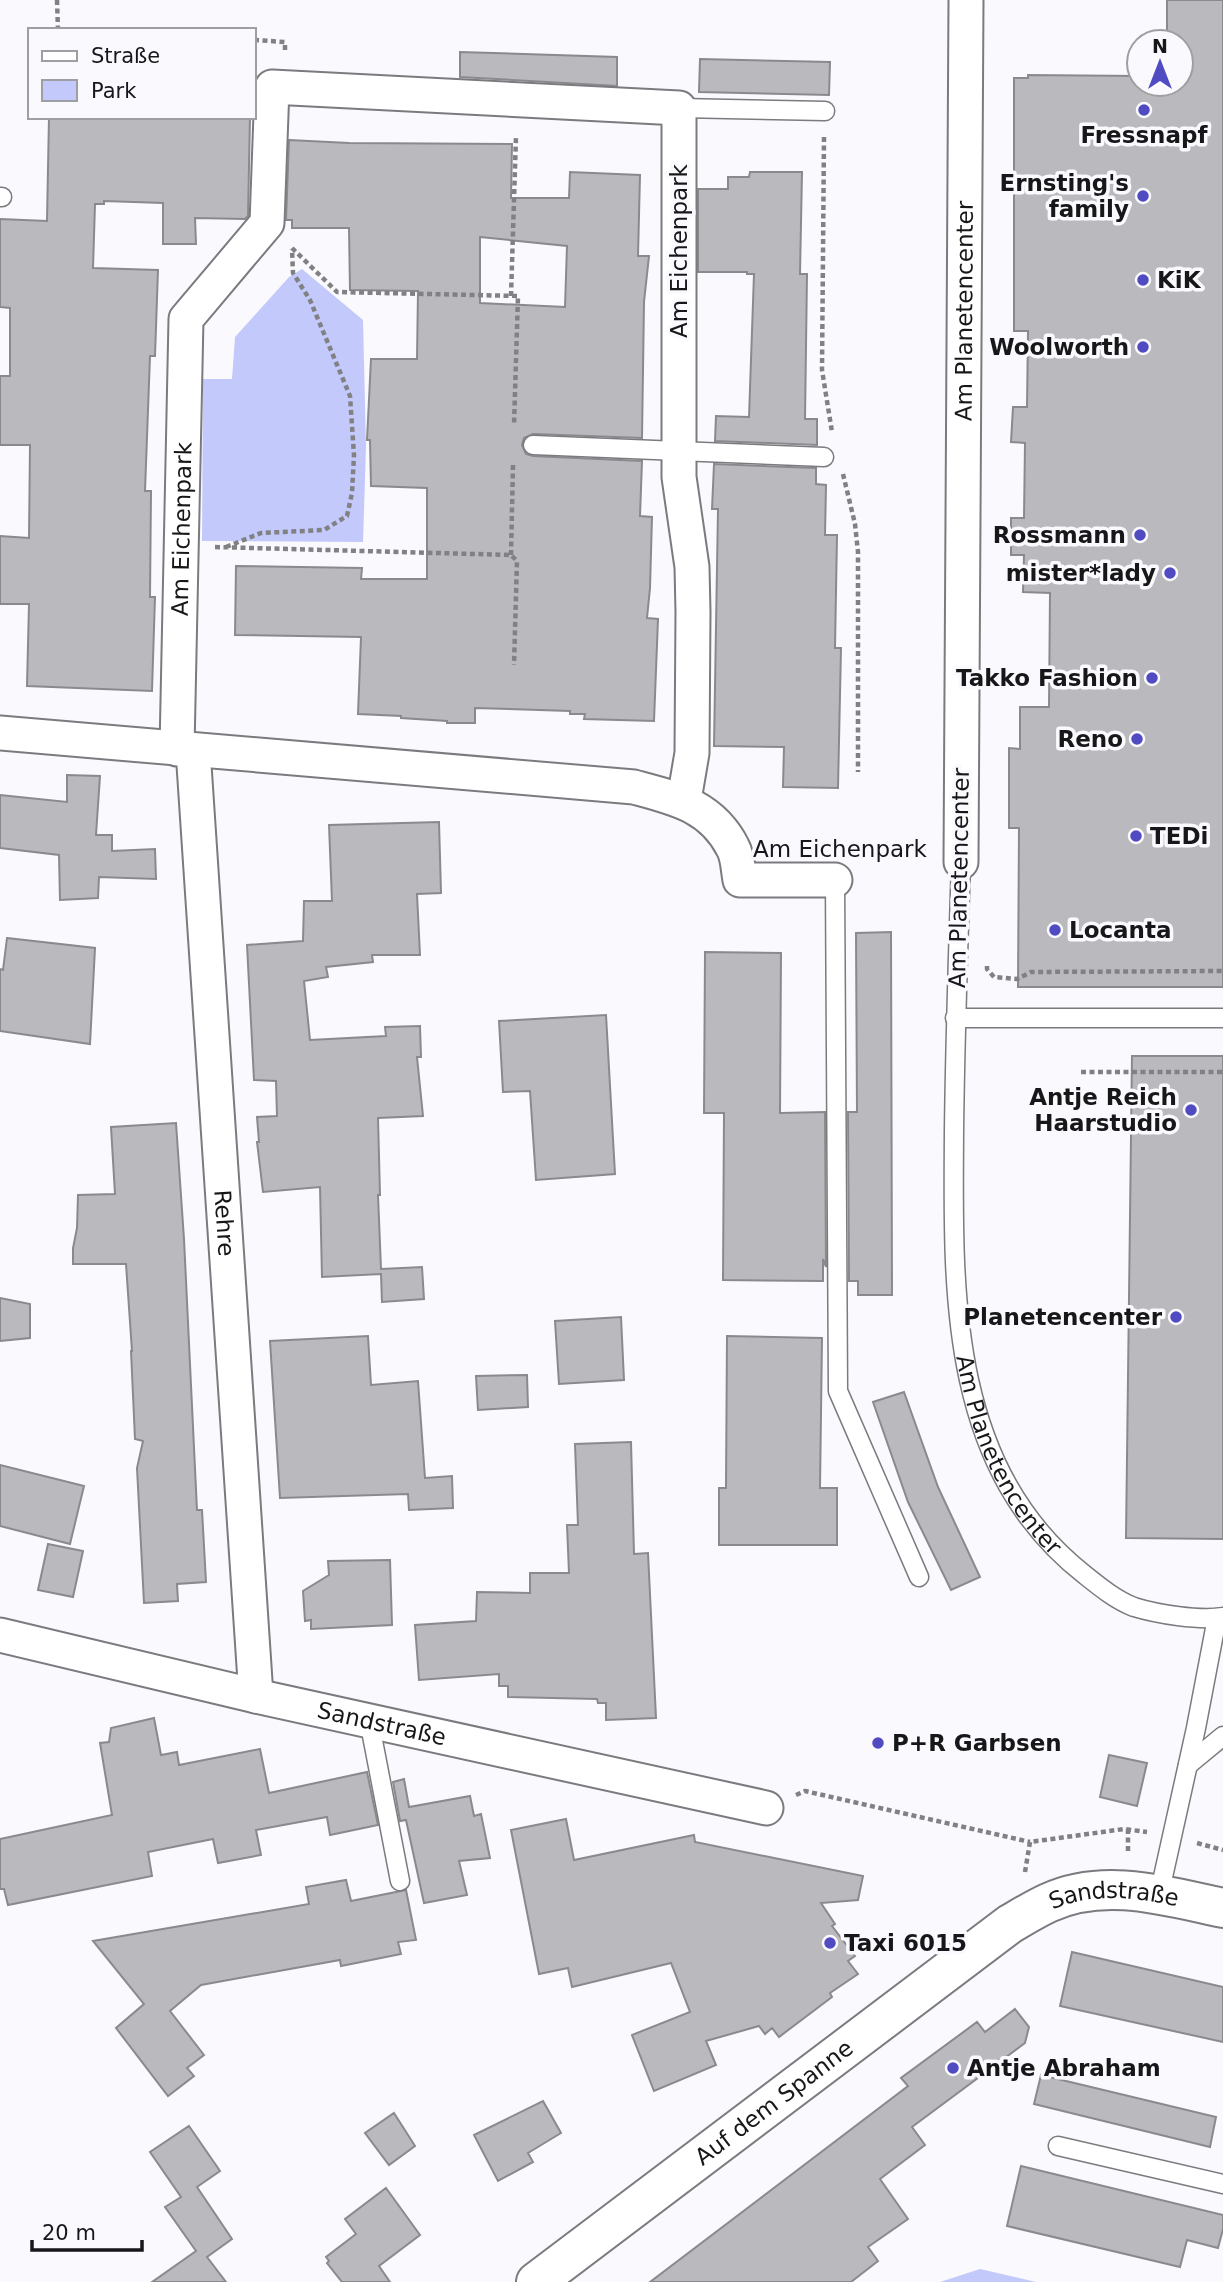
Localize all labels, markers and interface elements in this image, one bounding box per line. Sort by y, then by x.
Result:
legend [28,28,256,119]
north arrow [1125,28,1195,98]
text: N [1152,35,1168,57]
text: Straße [91,44,160,68]
text: Park [91,79,137,103]
marker: Fressnapf [1136,102,1152,118]
place label: Fressnapf [1081,122,1208,148]
street label: Am Eichenpark [666,163,692,338]
place label: Ernsting's family [999,170,1129,222]
marker: Ernsting's family [1135,188,1151,204]
street label: Am Planetencenter [951,200,978,421]
place label: KiK [1157,267,1202,293]
marker: KiK [1135,272,1151,288]
place label: Woolworth [989,334,1129,360]
marker: Woolworth [1135,339,1151,355]
street label: Am Eichenpark [167,441,196,616]
place label: Rossmann [993,522,1126,548]
marker: Rossmann [1132,527,1148,543]
place label: mister*lady [1006,560,1156,586]
marker: mister*lady [1162,565,1178,581]
place label: Takko Fashion [956,665,1138,691]
marker: Takko Fashion [1144,670,1160,686]
place label: Reno [1058,726,1123,752]
marker: Reno [1129,731,1145,747]
street label: Am Planetencenter [944,767,974,988]
place label: TEDi [1150,823,1208,849]
marker: TEDi [1128,828,1144,844]
street label: Am Eichenpark [753,836,928,862]
place label: Locanta [1069,917,1172,943]
marker: Locanta [1047,922,1063,938]
place label: Antje Reich Haarstudio [1029,1084,1177,1136]
marker: Antje Reich Haarstudio [1183,1102,1199,1118]
street label: Rehre [209,1189,240,1257]
place label: Planetencenter [963,1304,1163,1330]
marker: Planetencenter [1168,1309,1184,1325]
street label: Am Planetencenter [951,1353,1067,1560]
street label: Sandstraße [315,1697,449,1750]
place label: P+R Garbsen [892,1730,1062,1756]
marker: P+R Garbsen [870,1735,886,1751]
street label: Sandstraße [1045,1877,1181,1914]
place label: Taxi 6015 [844,1930,967,1956]
marker: Taxi 6015 [822,1935,838,1951]
street label: Auf dem Spanne [690,2035,858,2170]
place label: Antje Abraham [967,2055,1161,2081]
marker: Antje Abraham [945,2060,961,2076]
scale bar [32,2208,142,2252]
text: 20 m [42,2221,96,2245]

